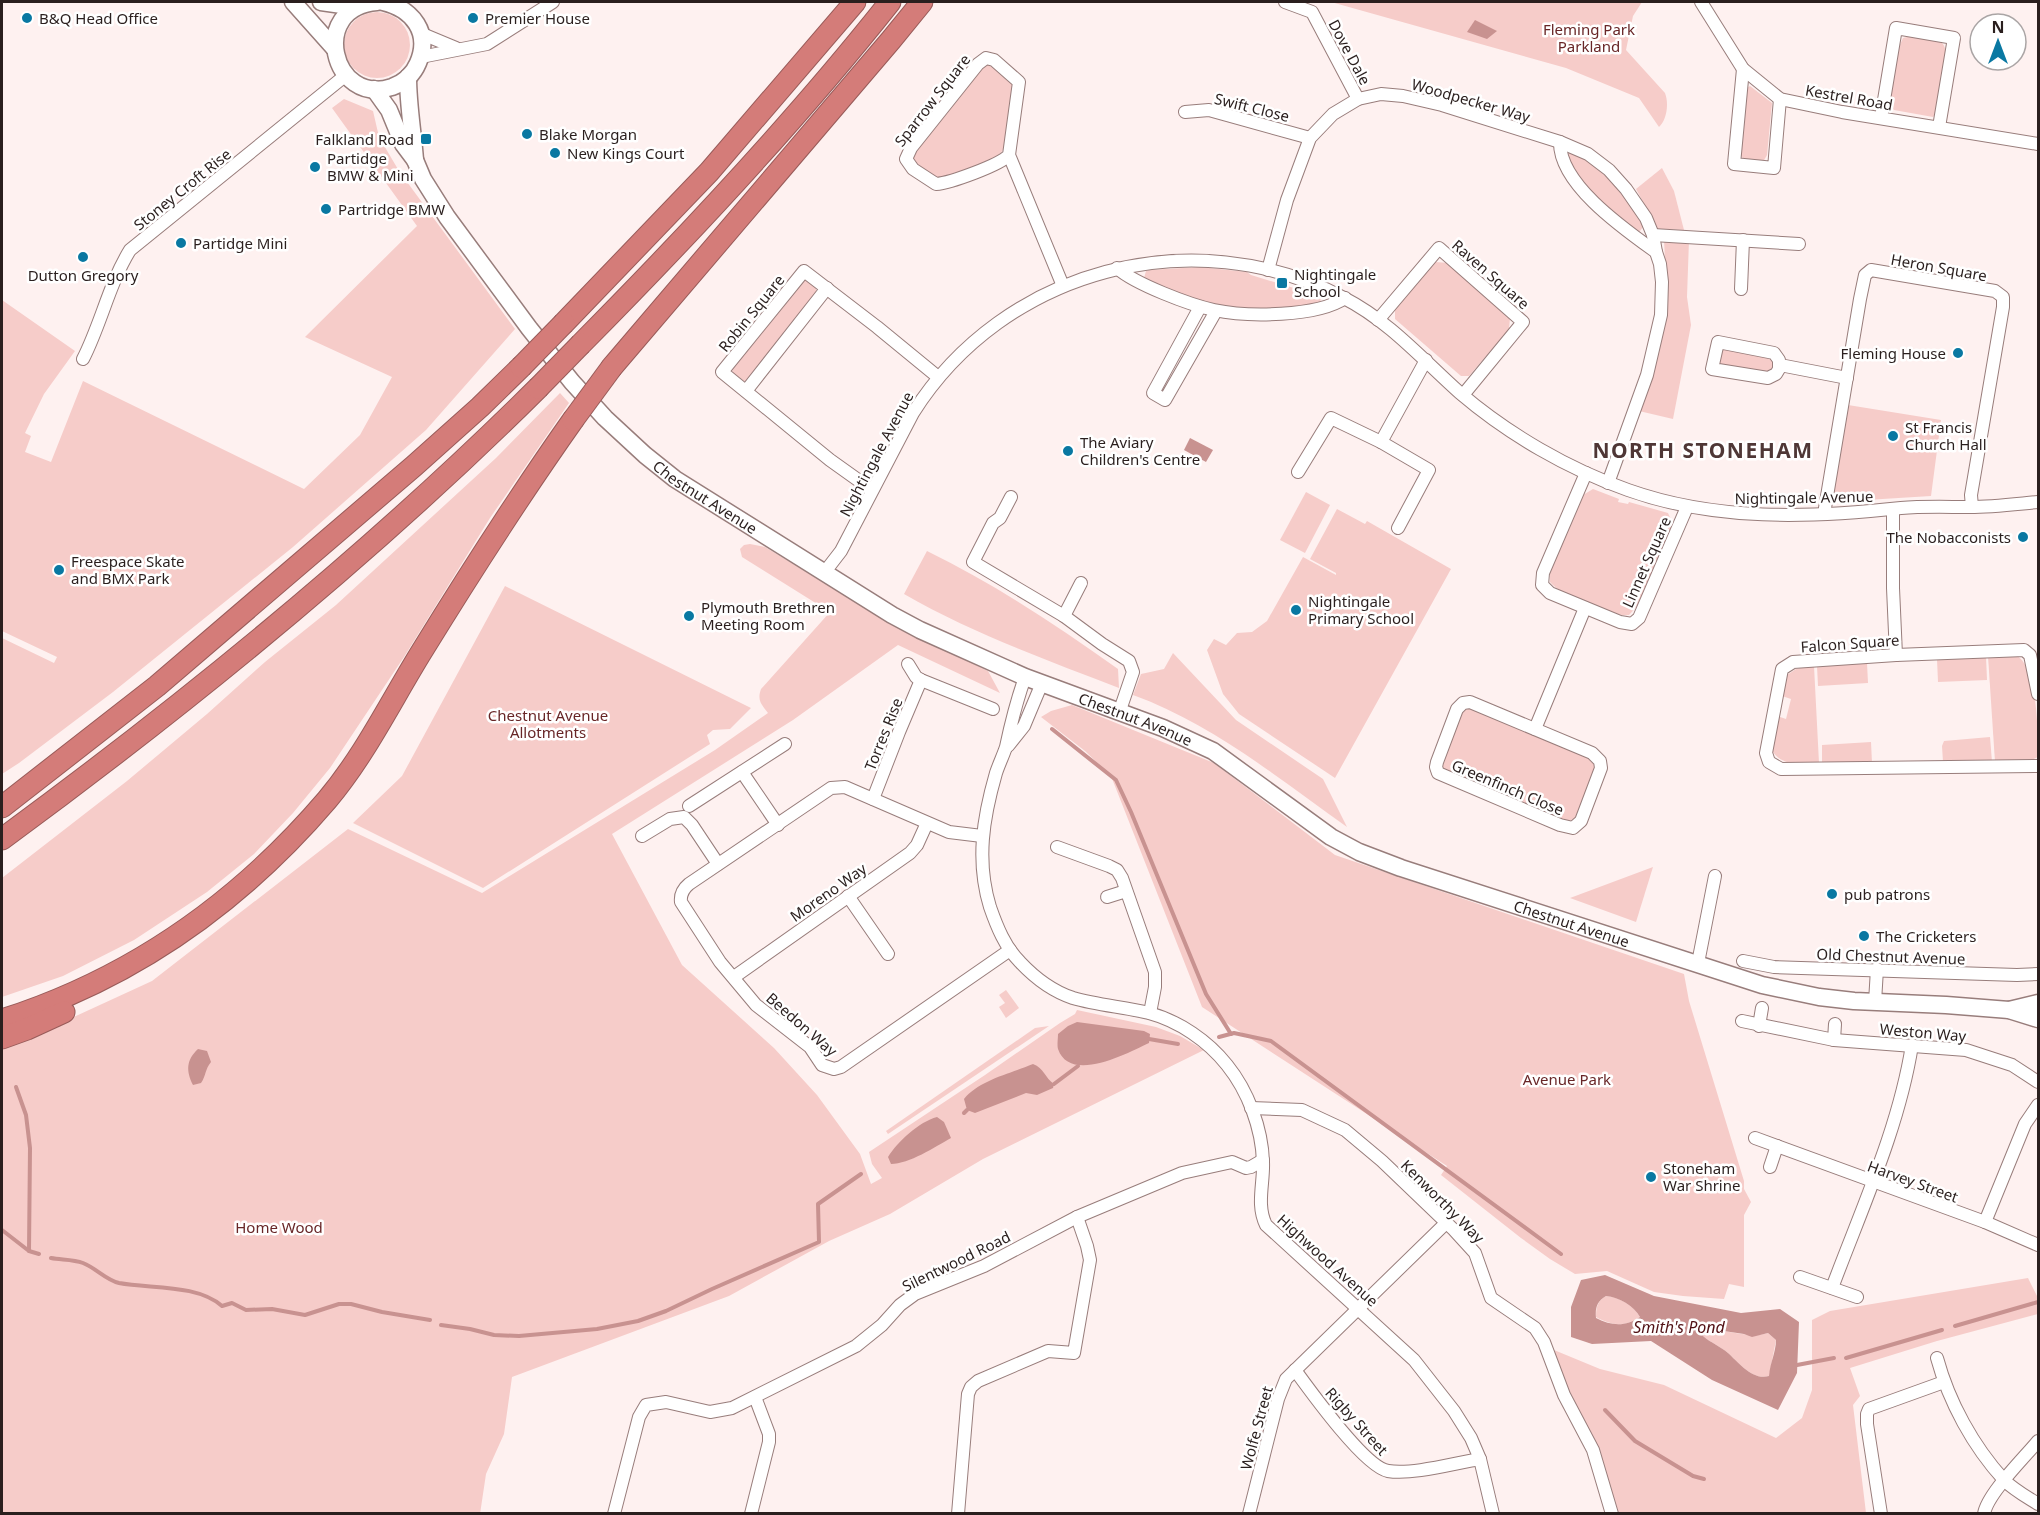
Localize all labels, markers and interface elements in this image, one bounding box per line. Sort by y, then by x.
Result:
place label: B&Q Head Office [39,8,158,28]
place label: Premier House [485,8,590,28]
marker: B&Q Head Office [20,11,34,25]
marker: Premier House [466,11,480,25]
north arrow [1968,12,2028,72]
street label: Dove Dale [1324,16,1376,88]
text: N [1991,16,2005,38]
park label: Fleming Park Parkland [1543,19,1635,56]
street label: Sparrow Square [890,50,974,150]
street label: Woodpecker Way [1410,74,1533,127]
street label: Kestrel Road [1804,79,1894,115]
street label: Swift Close [1212,88,1292,126]
place label: Blake Morgan [539,124,637,144]
marker: Blake Morgan [520,127,534,141]
place label: Falkland Road [315,129,414,149]
marker: Falkland Road [419,132,433,146]
place label: New Kings Court [567,143,685,163]
street label: Stoney Croft Rise [129,144,235,234]
marker: New Kings Court [548,146,562,160]
place label: Partidge BMW & Mini [327,148,414,185]
marker: Partidge BMW & Mini [308,160,322,174]
place label: Partridge BMW [338,199,445,219]
marker: Partridge BMW [319,202,333,216]
place label: Partidge Mini [193,233,287,253]
street label: Raven Square [1448,235,1534,313]
marker: Partidge Mini [174,236,188,250]
street label: Heron Square [1889,249,1989,285]
marker: Dutton Gregory [76,250,90,264]
place label: Nightingale School [1294,264,1376,301]
place label: Dutton Gregory [28,265,139,285]
street label: Robin Square [714,270,788,356]
marker: Nightingale School [1275,276,1289,290]
place label: Fleming House [1840,343,1946,363]
marker: Fleming House [1951,346,1965,360]
street label: Nightingale Avenue [835,388,917,520]
place label: St Francis Church Hall [1905,417,1987,454]
marker: St Francis Church Hall [1886,429,1900,443]
place label: The Aviary Children's Centre [1080,432,1200,469]
district label: NORTH STONEHAM [1592,436,1814,464]
marker: The Aviary Children's Centre [1061,444,1075,458]
street label: Chestnut Avenue [649,455,761,538]
street label: Nightingale Avenue [1734,486,1874,508]
street label: Linnet Square [1617,513,1675,611]
place label: The Nobacconists [1887,527,2011,547]
marker: The Nobacconists [2016,530,2030,544]
place label: Freespace Skate and BMX Park [71,551,185,588]
marker: Freespace Skate and BMX Park [52,563,66,577]
place label: Nightingale Primary School [1308,591,1414,628]
place label: Plymouth Brethren Meeting Room [701,597,835,634]
marker: Nightingale Primary School [1289,603,1303,617]
marker: Plymouth Brethren Meeting Room [682,609,696,623]
street label: Falcon Square [1800,630,1900,656]
street label: Chestnut Avenue [1076,688,1196,750]
street label: Torres Rise [859,695,907,773]
park label: Chestnut Avenue Allotments [488,705,608,742]
street label: Greenfinch Close [1449,754,1567,820]
street label: Moreno Way [786,858,870,926]
place label: pub patrons [1844,884,1930,904]
marker: pub patrons [1825,887,1839,901]
street label: Chestnut Avenue [1511,895,1632,951]
place label: The Cricketers [1876,926,1976,946]
marker: The Cricketers [1857,929,1871,943]
street label: Old Chestnut Avenue [1816,943,1966,969]
street label: Beedon Way [762,988,842,1061]
street label: Weston Way [1879,1018,1967,1046]
park label: Avenue Park [1523,1069,1611,1089]
street label: Kenworthy Way [1397,1155,1489,1247]
street label: Harvey Street [1865,1155,1962,1207]
place label: Stoneham War Shrine [1663,1158,1740,1195]
marker: Stoneham War Shrine [1644,1170,1658,1184]
street label: Highwood Avenue [1273,1209,1383,1311]
park label: Home Wood [235,1217,323,1237]
street label: Silentwood Road [898,1226,1014,1296]
water label: Smith's Pond [1633,1316,1725,1338]
street label: Wolfe Street [1235,1383,1277,1472]
street label: Rigby Street [1321,1383,1393,1460]

